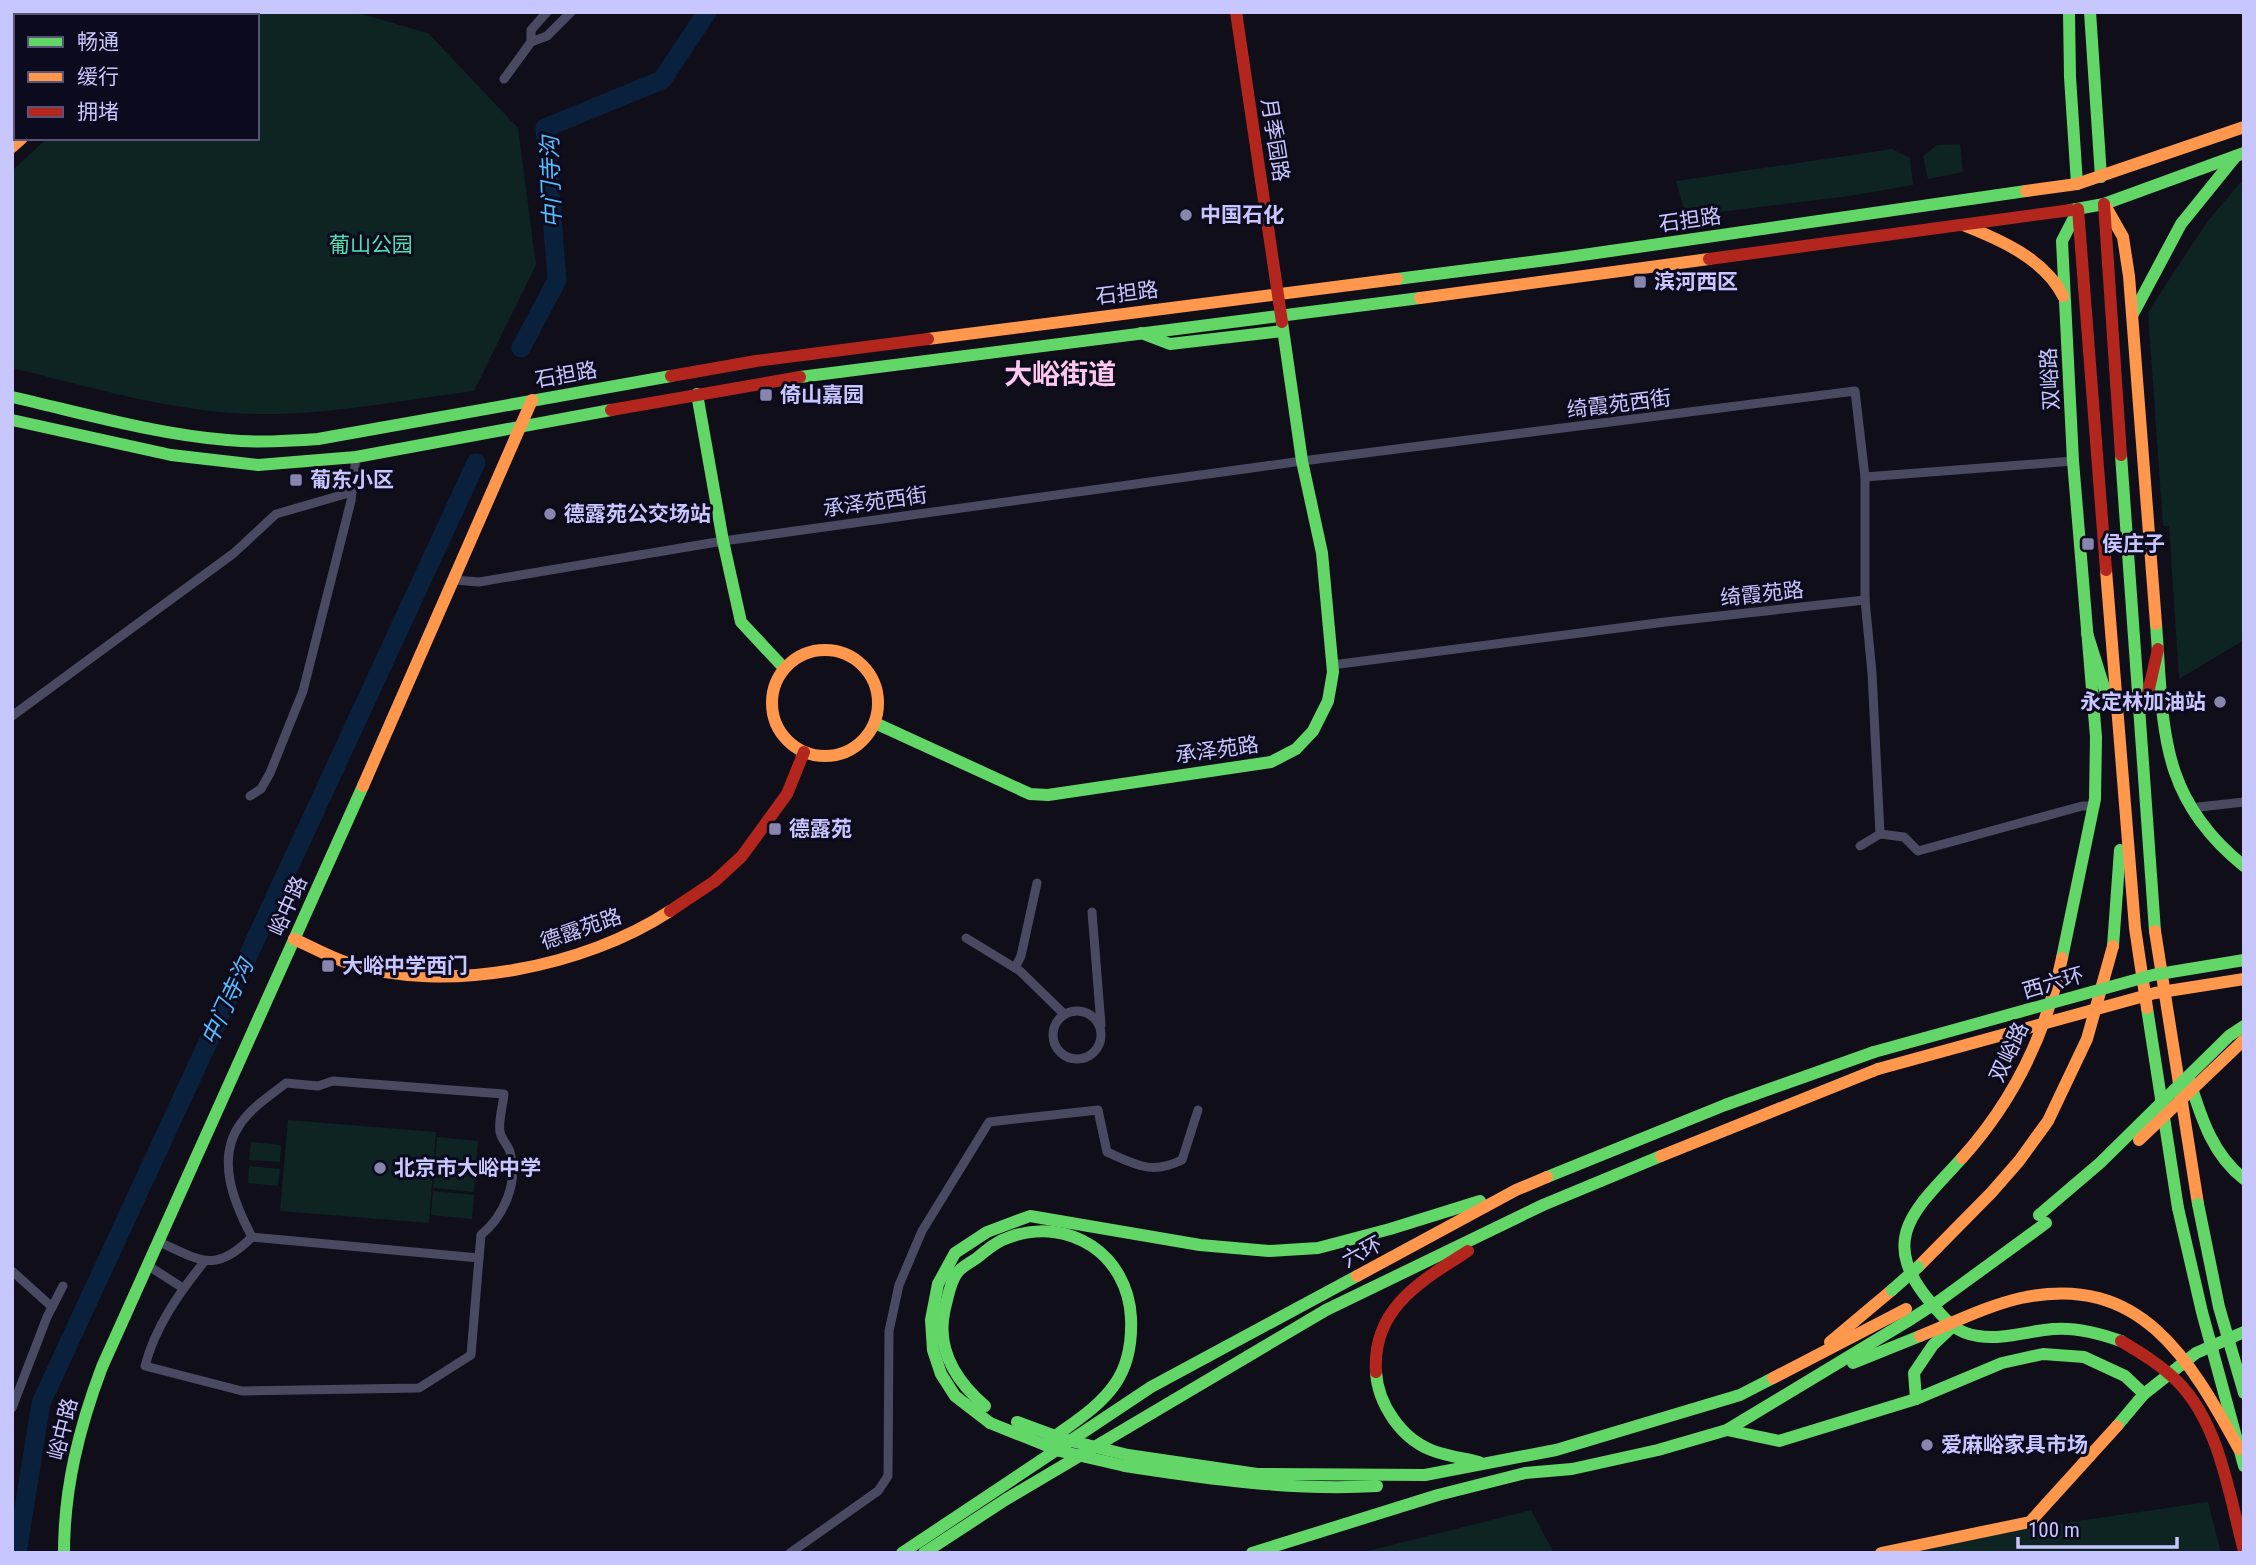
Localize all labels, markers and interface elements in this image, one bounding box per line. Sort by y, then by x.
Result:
legend [14,14,259,140]
text: 畅通 [77,30,119,54]
text: 缓行 [77,65,119,89]
street label: 月季园路 [1257,97,1293,183]
text: 拥堵 [77,100,119,124]
water label: 中门寺沟 [536,133,567,228]
place label: 中国石化 [1200,203,1284,227]
street label: 石担路 [1657,204,1723,236]
marker: 中国石化 [1178,207,1194,223]
park label: 葡山公园 [329,233,413,257]
place label: 滨河西区 [1654,270,1738,294]
marker: 滨河西区 [1632,274,1648,290]
street label: 石担路 [1094,277,1160,309]
street label: 双峪路 [2036,347,2064,411]
street label: 石担路 [533,358,599,392]
district label: 大峪街道 [1004,358,1116,391]
place label: 倚山嘉园 [780,383,864,407]
street label: 绮霞苑西街 [1565,386,1673,422]
marker: 倚山嘉园 [758,387,774,403]
place label: 葡东小区 [310,468,394,492]
marker: 葡东小区 [288,472,304,488]
street label: 承泽苑西街 [821,483,929,521]
place label: 德露苑公交场站 [564,502,711,526]
marker: 德露苑公交场站 [542,506,558,522]
place label: 侯庄子 [2102,532,2165,556]
marker: 侯庄子 [2080,536,2096,552]
street label: 绮霞苑路 [1719,578,1805,610]
place label: 永定林加油站 [2080,690,2206,714]
marker: 永定林加油站 [2212,694,2228,710]
street label: 承泽苑路 [1174,732,1260,768]
place label: 德露苑 [789,817,852,841]
marker: 德露苑 [767,821,783,837]
street label: 峪中路 [264,872,312,940]
street label: 德露苑路 [537,904,625,954]
water label: 中门寺沟 [196,952,260,1050]
place label: 大峪中学西门 [342,954,468,978]
marker: 大峪中学西门 [320,958,336,974]
street label: 西六环 [2019,963,2087,1003]
street label: 双峪路 [1985,1018,2033,1086]
place label: 北京市大峪中学 [394,1156,541,1180]
marker: 北京市大峪中学 [372,1160,388,1176]
street label: 六环 [1338,1232,1386,1272]
street label: 峪中路 [44,1396,82,1462]
place label: 爱麻峪家具市场 [1941,1433,2088,1457]
marker: 爱麻峪家具市场 [1919,1437,1935,1453]
scale bar [2018,1506,2177,1550]
text: 100 m [2028,1518,2080,1542]

